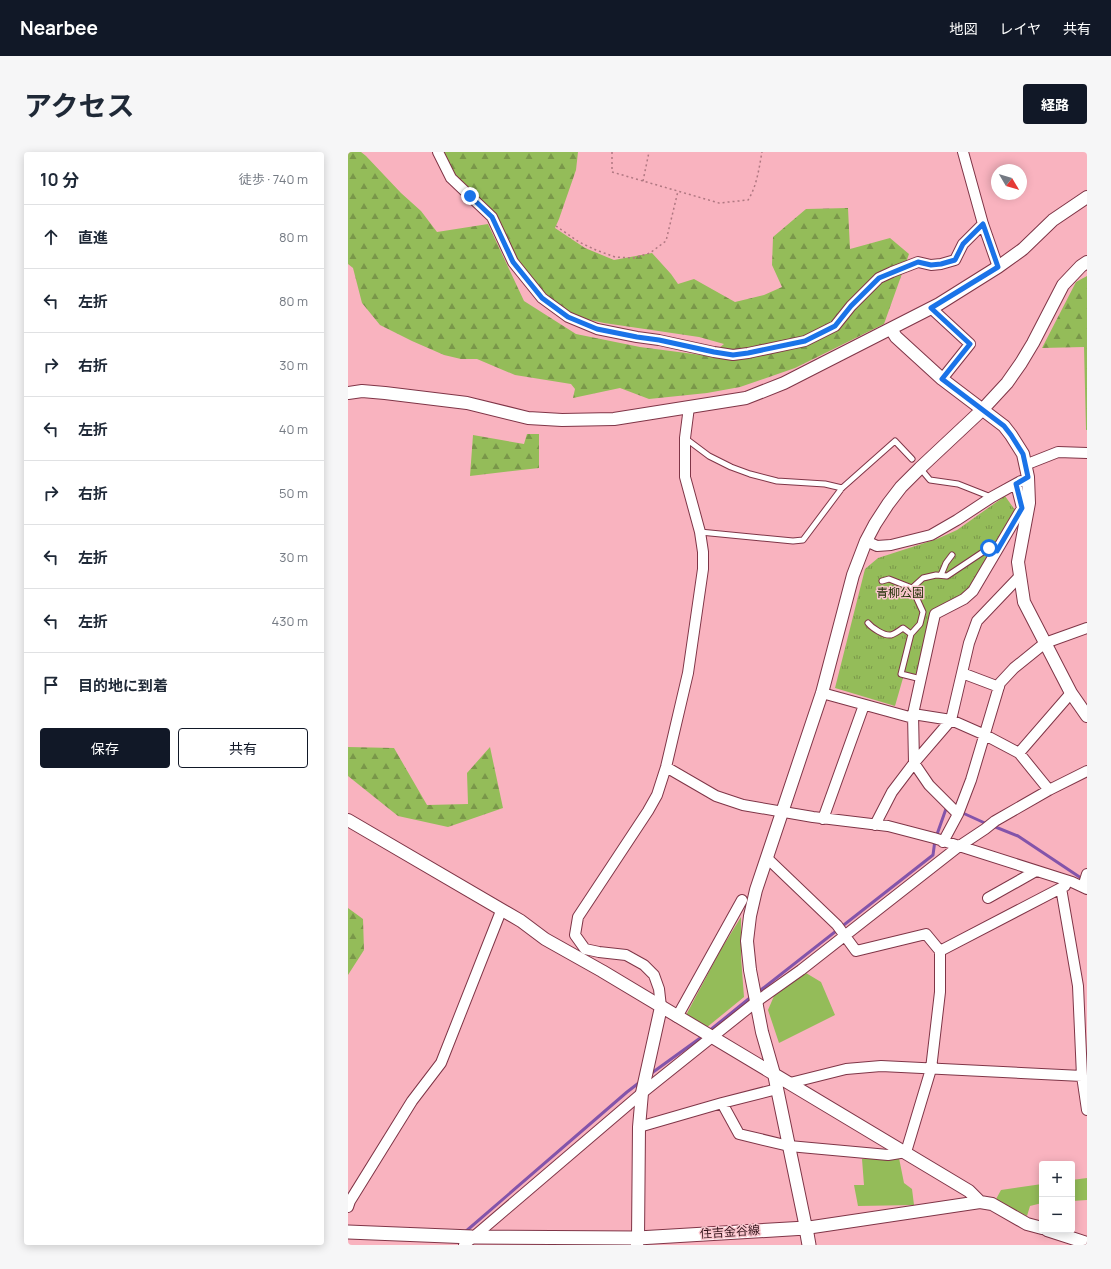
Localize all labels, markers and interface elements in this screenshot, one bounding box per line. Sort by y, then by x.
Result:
text: Nearbee [20,15,98,41]
text: 地図 [949,19,977,38]
text: レイヤ [999,19,1041,38]
text: 共有 [1063,19,1091,38]
button: 経路 [1023,84,1087,124]
text: アクセス [24,86,135,124]
north arrow [991,164,1027,200]
text: 10 分 [40,168,79,191]
text: 徒歩 · 740 m [239,170,308,188]
route end [461,187,479,205]
icon: ahead [40,226,62,248]
text: 直進 [78,227,108,248]
text: 80 m [279,228,308,246]
icon: left [40,290,62,312]
text: 左折 [78,291,108,312]
text: 80 m [279,292,308,310]
icon: right [40,354,62,376]
text: 右折 [78,355,108,376]
text: 30 m [279,356,308,374]
icon: left [40,418,62,440]
text: 左折 [78,419,108,440]
text: 40 m [279,420,308,438]
icon: right [40,482,62,504]
text: 右折 [78,483,108,504]
text: 50 m [279,484,308,502]
route start [980,539,998,557]
icon: left [40,546,62,568]
text: 左折 [78,547,108,568]
text: 30 m [279,548,308,566]
park label: 青柳公園 [876,584,924,601]
icon: left [40,610,62,632]
text: 左折 [78,611,108,632]
text: 430 m [272,612,308,630]
icon: arrive [40,674,62,696]
text: 目的地に到着 [78,675,168,696]
button: 保存 [40,728,170,768]
button: 共有 [178,728,308,768]
map controls [1039,1161,1075,1233]
button: + [1039,1161,1075,1197]
button: − [1039,1197,1075,1233]
street label: 住吉金谷線 [699,1221,760,1242]

